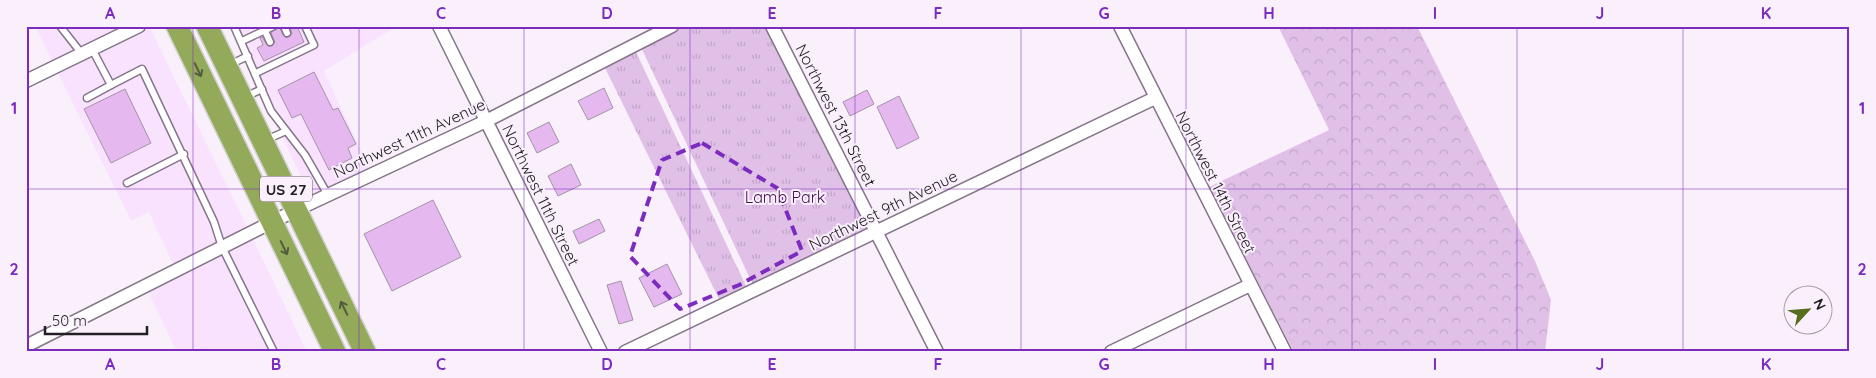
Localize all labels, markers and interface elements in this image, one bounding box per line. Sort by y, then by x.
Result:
text: A [105,3,116,23]
text: B [271,3,281,23]
text: C [436,3,446,23]
text: D [601,3,613,23]
text: E [767,3,777,23]
text: F [934,3,943,23]
text: G [1098,3,1110,23]
text: H [1263,3,1275,23]
text: I [1433,3,1437,23]
text: J [1596,3,1604,23]
text: K [1761,3,1771,23]
street label: Northwest 13th Street [791,40,881,190]
one-way arrow [194,62,203,77]
street label: Northwest 11th Avenue [330,94,488,182]
text: 1 [11,98,17,118]
text: 1 [1859,98,1865,118]
street label: Northwest 14th Street [1171,107,1261,257]
street label: Northwest 11th Street [498,121,584,269]
street label: Northwest 9th Avenue [805,165,961,255]
road number: US 27 [260,176,312,202]
park label: Lamb Park [745,187,825,207]
one-way arrow [280,240,289,255]
text: 2 [9,259,19,279]
text: 2 [1857,259,1867,279]
north arrow [1784,286,1834,336]
text: N [1809,296,1830,313]
one-way arrow [339,301,348,316]
scale bar [45,303,148,335]
text: 50 m [52,311,87,330]
text: A [105,354,116,374]
text: B [271,354,281,374]
text: C [436,354,446,374]
text: D [601,354,613,374]
text: E [767,354,777,374]
text: F [934,354,943,374]
text: G [1098,354,1110,374]
text: H [1263,354,1275,374]
text: I [1433,354,1437,374]
text: J [1596,354,1604,374]
text: K [1761,354,1771,374]

